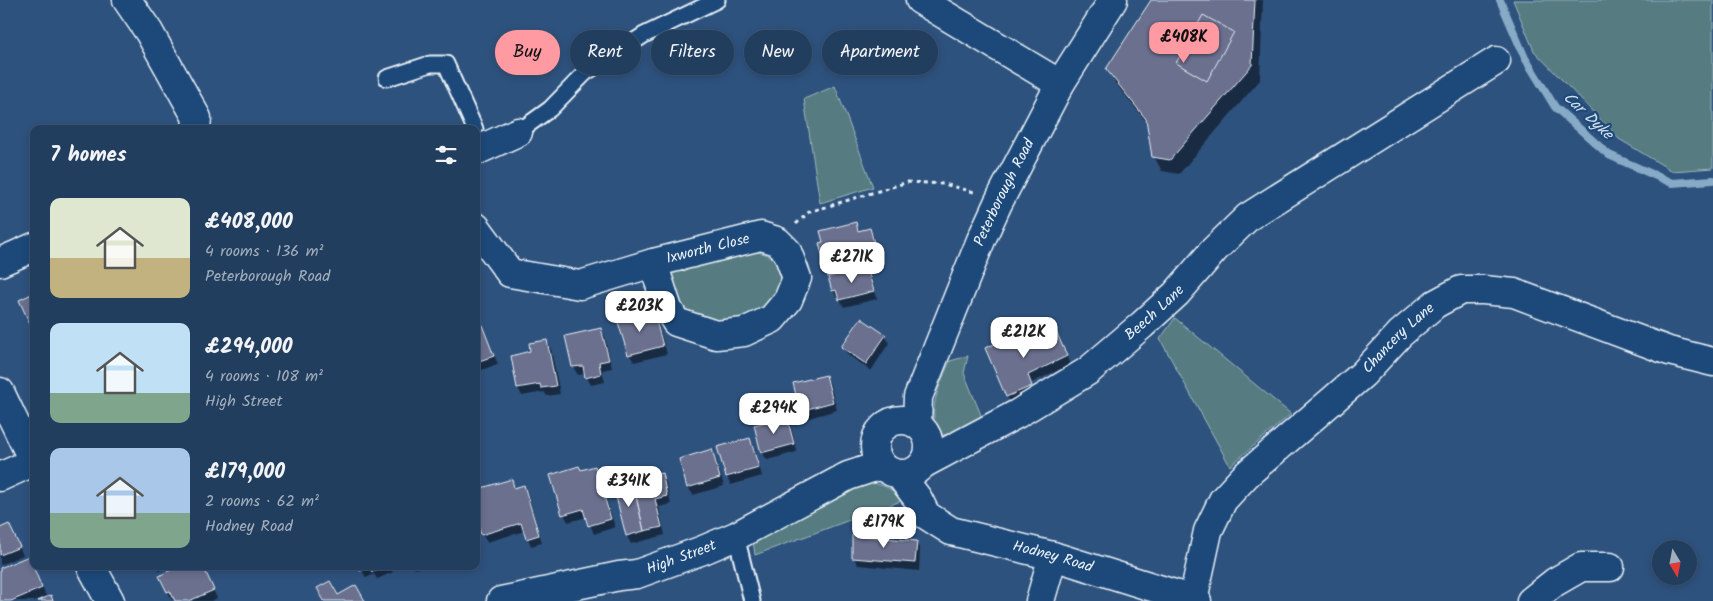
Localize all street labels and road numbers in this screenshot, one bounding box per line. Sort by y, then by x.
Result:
street label: Peterborough Road [968,134,1042,250]
street label: Ixworth Close [664,227,753,271]
street label: Beech Lane [1119,280,1191,347]
street label: Chancery Lane [1357,297,1440,379]
street label: High Street [643,534,720,582]
street label: Hodney Road [1010,535,1096,580]

